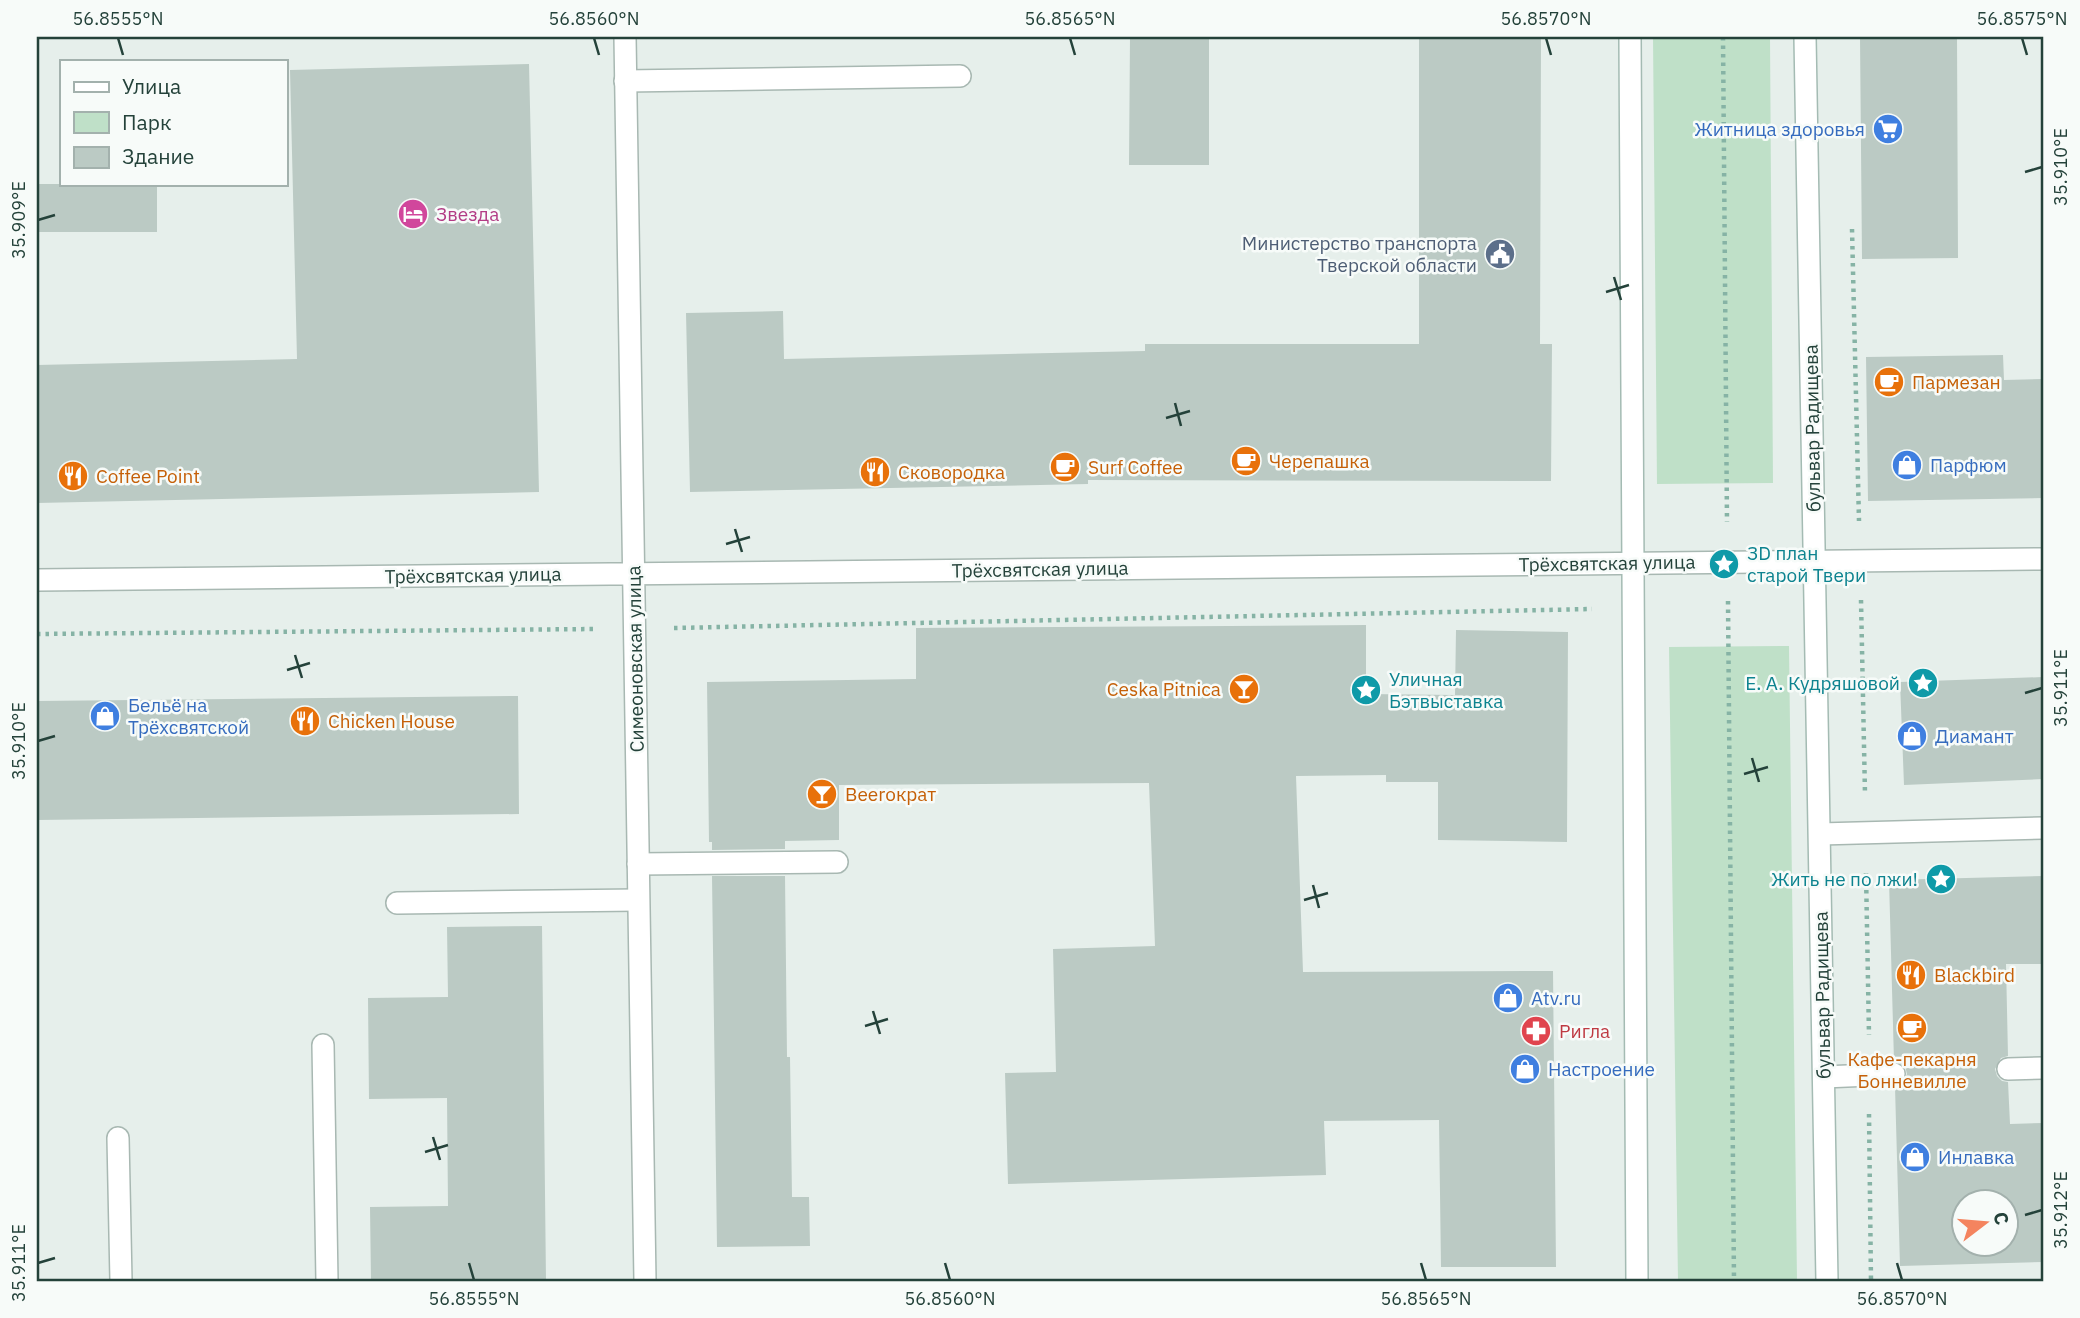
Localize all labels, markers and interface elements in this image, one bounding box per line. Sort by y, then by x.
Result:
text: 56.8555°N [73,7,163,30]
text: 56.8560°N [549,7,639,30]
text: 56.8565°N [1025,7,1115,30]
text: 56.8570°N [1501,7,1591,30]
text: 56.8575°N [1977,7,2067,30]
legend [60,60,287,186]
text: Улица [122,72,181,100]
text: Парк [122,108,172,136]
supermarket icon: Житница здоровья [1871,112,1905,146]
place label: Житница здоровья [1694,117,1865,141]
text: 35.910°E [2049,128,2072,206]
text: Здание [122,142,194,170]
text: 35.909°E [7,181,30,259]
hotel icon: Звезда [396,197,430,231]
place label: Звезда [436,202,499,226]
place label: Министерство транспорта Тверской области [1242,231,1477,277]
public building icon: Министерство транспорта Тверской области [1483,237,1517,271]
street label: бульвар Радищева [1799,344,1825,512]
cafe icon: Пармезан [1872,365,1906,399]
place label: Пармезан [1912,370,2001,394]
cafe icon: Черепашка [1229,444,1263,478]
shop icon: Парфюм [1890,448,1924,482]
place label: Черепашка [1269,449,1370,473]
cafe icon: Surf Coffee [1048,450,1082,484]
place label: Парфюм [1930,453,2007,477]
restaurant icon: Сковородка [858,455,892,489]
place label: Surf Coffee [1088,455,1183,479]
restaurant icon: Coffee Point [56,459,90,493]
place label: Сковородка [898,460,1005,484]
place label: Coffee Point [96,464,200,488]
place label: ЗD план старой Твери [1747,541,1866,587]
place icon: ЗD план старой Твери [1707,547,1741,581]
street label: Трёхсвятская улица [1518,549,1696,577]
street label: Трёхсвятская улица [951,555,1129,583]
street label: Трёхсвятская улица [384,561,562,589]
street label: Симеоновская улица [621,565,649,753]
text: 35.911°E [2049,649,2072,727]
place icon: Е. А. Кудряшовой [1906,666,1940,700]
place label: Уличная Бэтвыставка [1389,667,1503,713]
place label: Е. А. Кудряшовой [1745,671,1900,695]
bar icon: Ceska Pitnica [1227,672,1261,706]
place icon: Уличная Бэтвыставка [1349,673,1383,707]
place label: Ceska Pitnica [1107,677,1221,701]
place label: Бельё на Трёхсвятской [128,693,249,739]
shop icon: Бельё на Трёхсвятской [88,699,122,733]
text: 35.910°E [7,702,30,780]
restaurant icon: Chicken House [288,704,322,738]
place label: Chicken House [328,709,455,733]
shop icon: Диамант [1895,719,1929,753]
place label: Диамант [1935,724,2014,748]
bar icon: Beerократ [805,777,839,811]
place label: Beerократ [845,782,936,806]
place icon: Жить не по лжи! [1924,862,1958,896]
place label: Жить не по лжи! [1771,867,1918,891]
street label: бульвар Радищева [1809,911,1835,1079]
restaurant icon: Blackbird [1894,958,1928,992]
place label: Blackbird [1934,963,2015,987]
shop icon: Atv.ru [1491,981,1525,1015]
place label: Atv.ru [1531,986,1581,1010]
cafe icon: Кафе-пекарня Бонневилле [1895,1011,1929,1045]
pharmacy icon: Ригла [1519,1014,1553,1048]
place label: Ригла [1559,1019,1610,1043]
place label: Кафе-пекарня Бонневилле [1847,1047,1977,1093]
shop icon: Настроение [1508,1052,1542,1086]
place label: Настроение [1548,1057,1655,1081]
shop icon: Инлавка [1898,1140,1932,1174]
place label: Инлавка [1938,1145,2015,1169]
text: 35.912°E [2049,1171,2072,1249]
north arrow [1951,1188,2021,1258]
text: С [1988,1209,2015,1228]
text: 35.911°E [7,1224,30,1302]
text: 56.8555°N [429,1287,519,1310]
text: 56.8560°N [905,1287,995,1310]
text: 56.8565°N [1381,1287,1471,1310]
text: 56.8570°N [1857,1287,1947,1310]

